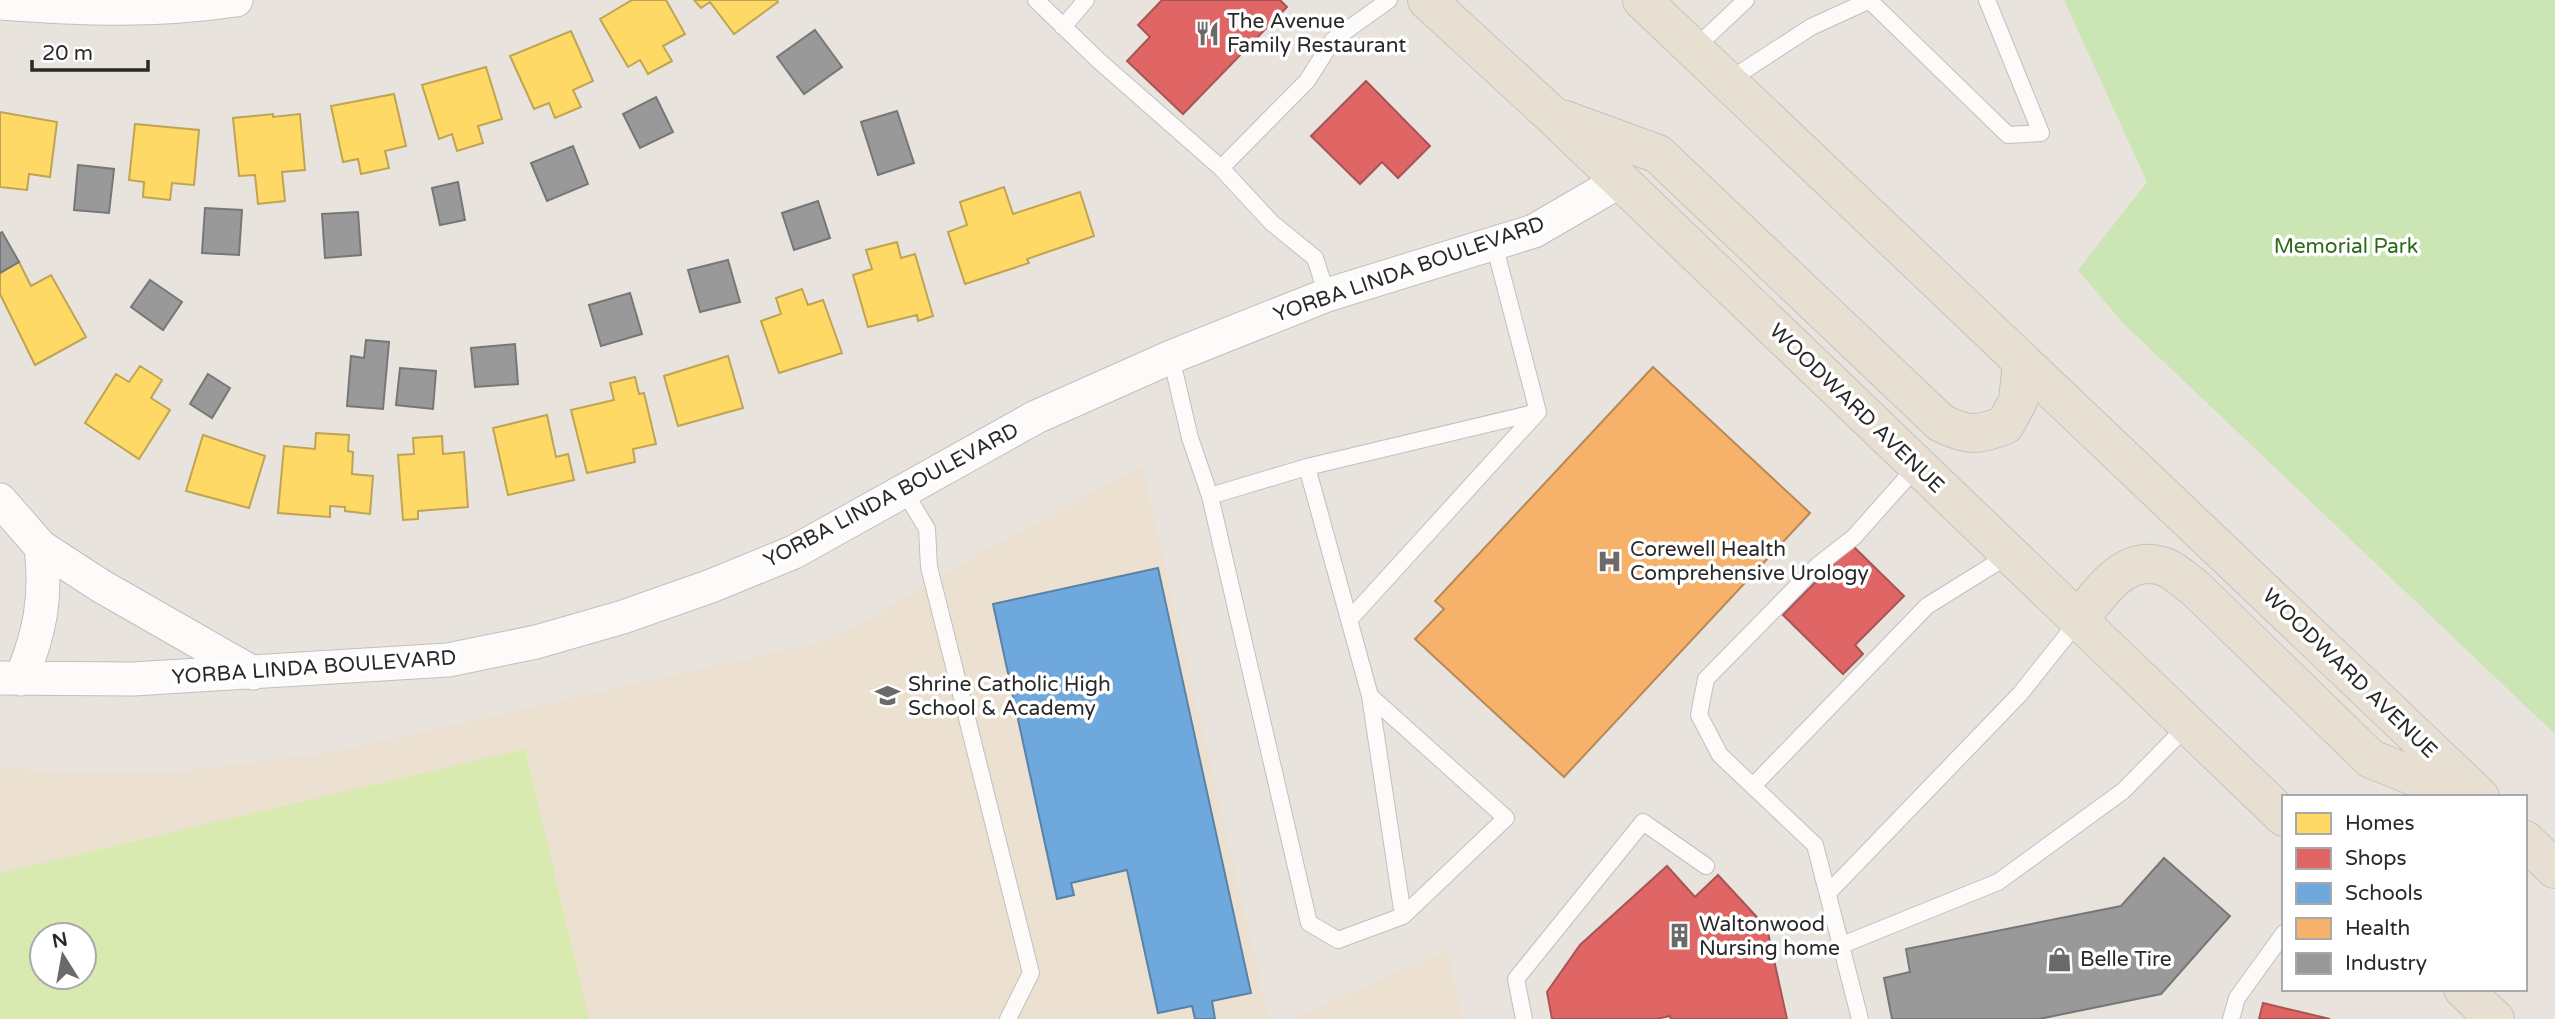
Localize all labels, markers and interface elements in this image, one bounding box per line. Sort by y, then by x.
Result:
place label: The Avenue Family Restaurant [1227,9,1406,58]
restaurant icon: The Avenue Family Restaurant [1193,19,1221,47]
scale bar [32,28,147,72]
text: 20 m [42,41,93,66]
street label: YORBA LINDA BOULEVARD [1270,211,1548,328]
park label: Memorial Park [2274,234,2418,259]
street label: WOODWARD AVENUE [1764,318,1949,498]
street label: YORBA LINDA BOULEVARD [760,417,1023,573]
place label: Corewell Health Comprehensive Urology [1630,537,1869,586]
hospital icon: Corewell Health Comprehensive Urology [1596,547,1624,575]
street label: WOODWARD AVENUE [2257,583,2442,763]
street label: YORBA LINDA BOULEVARD [171,645,457,690]
place label: Shrine Catholic High School & Academy [908,672,1111,721]
school or university icon: Shrine Catholic High School & Academy [874,682,902,710]
legend [2282,795,2527,991]
text: Homes [2345,811,2415,836]
text: Shops [2345,846,2407,871]
text: Schools [2345,881,2423,906]
place label: Waltonwood Nursing home [1699,912,1840,961]
text: Health [2345,916,2410,941]
north arrow [28,921,98,991]
building icon: Waltonwood Nursing home [1665,922,1693,950]
text: N [50,928,70,953]
shop icon: Belle Tire [2046,945,2074,973]
place label: Belle Tire [2080,947,2172,972]
text: Industry [2345,951,2427,976]

